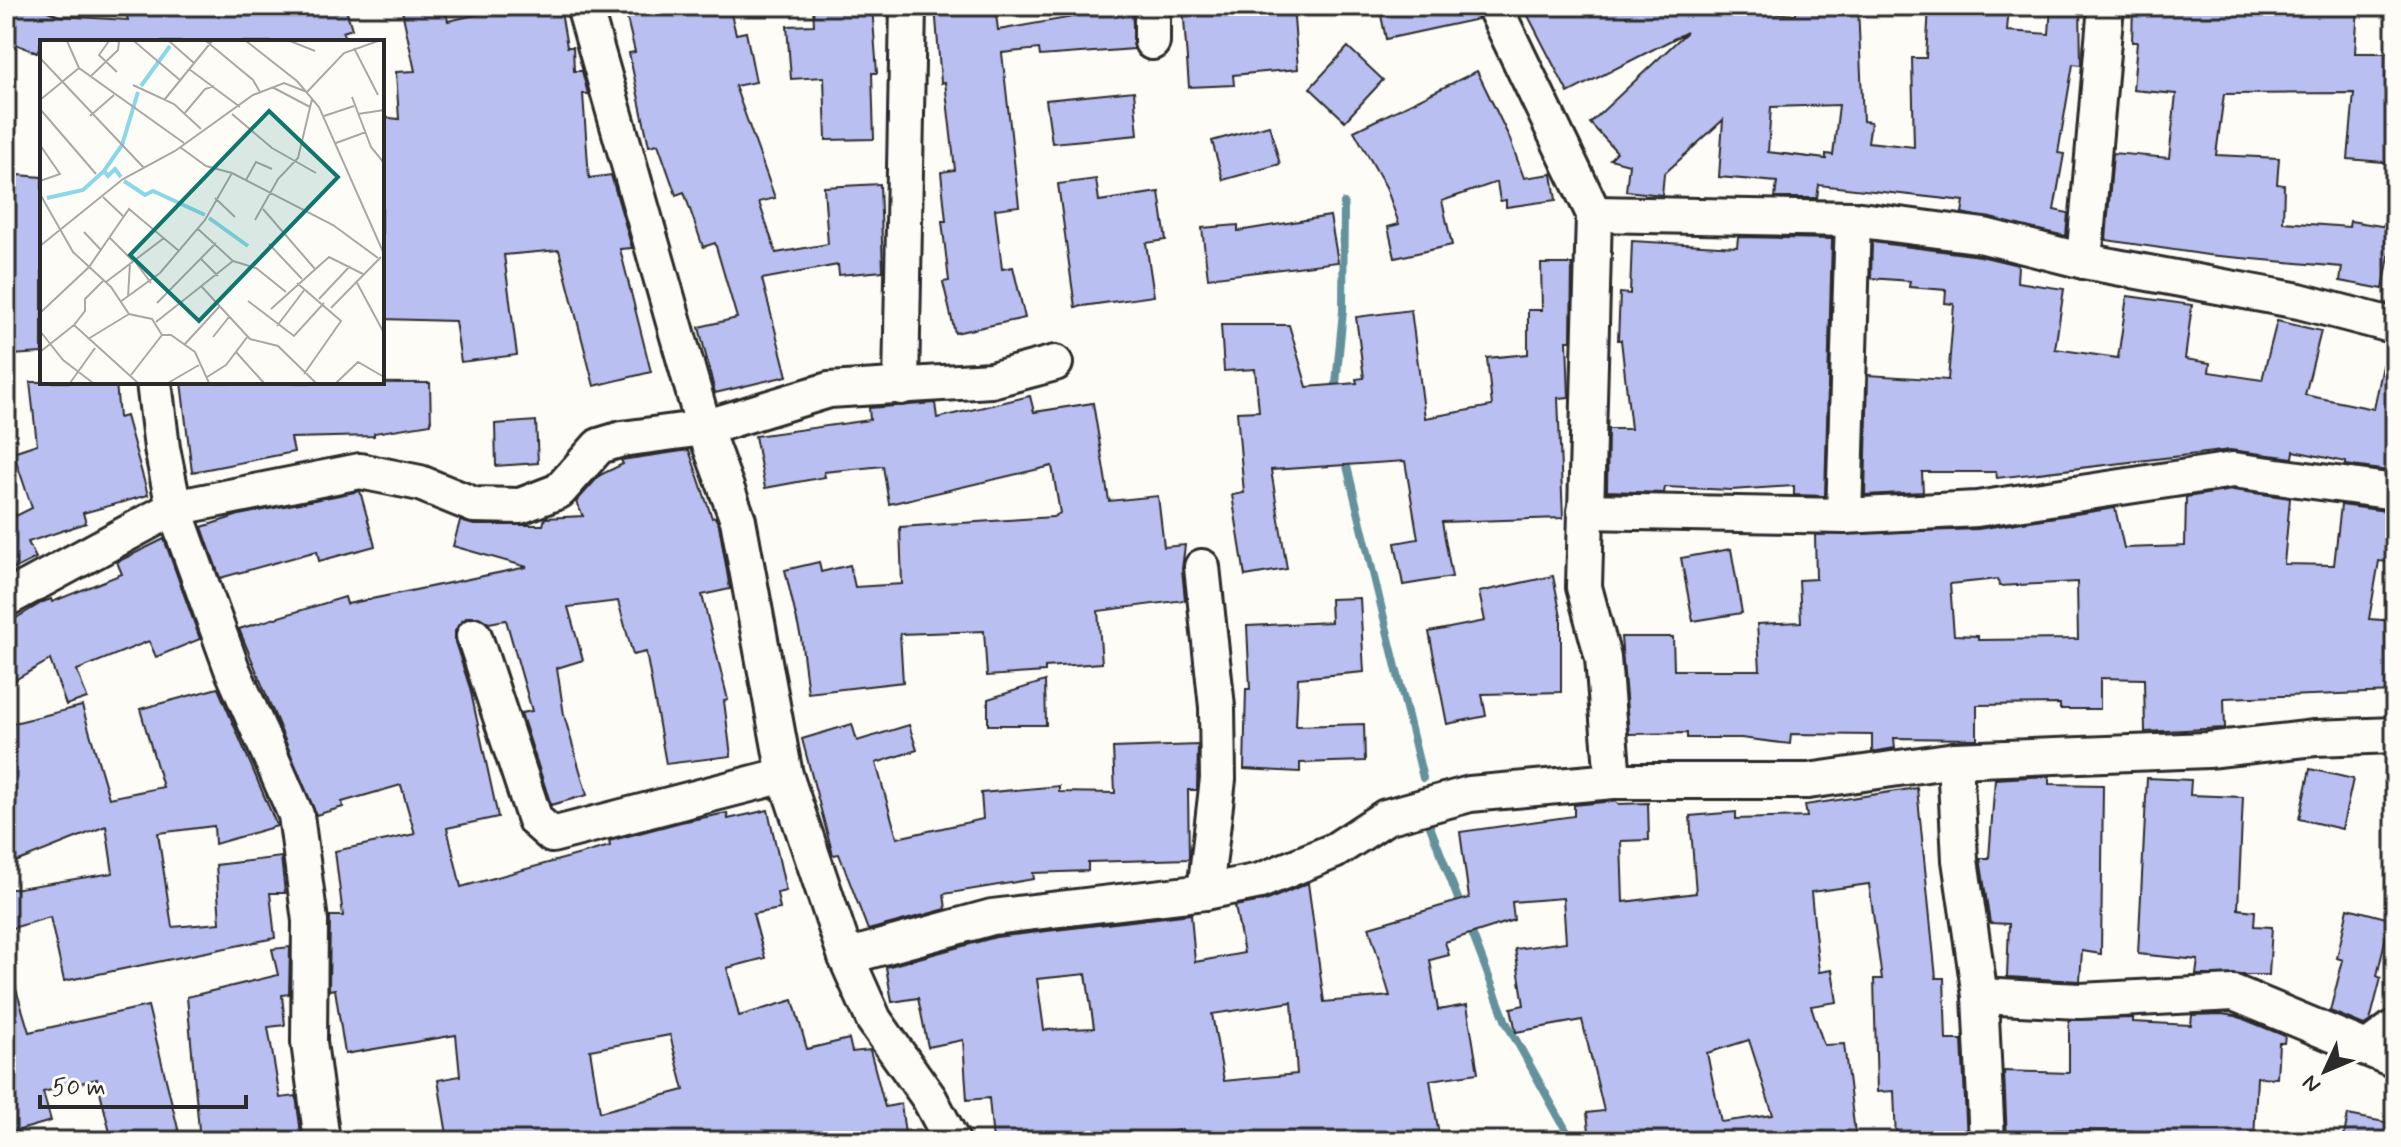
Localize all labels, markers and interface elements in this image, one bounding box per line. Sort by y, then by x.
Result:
inset map [40,40,384,384]
north arrow [2285,1031,2365,1111]
scale bar [40,1059,246,1109]
text: N [2297,1069,2327,1099]
text: 50 m [52,1073,106,1104]

